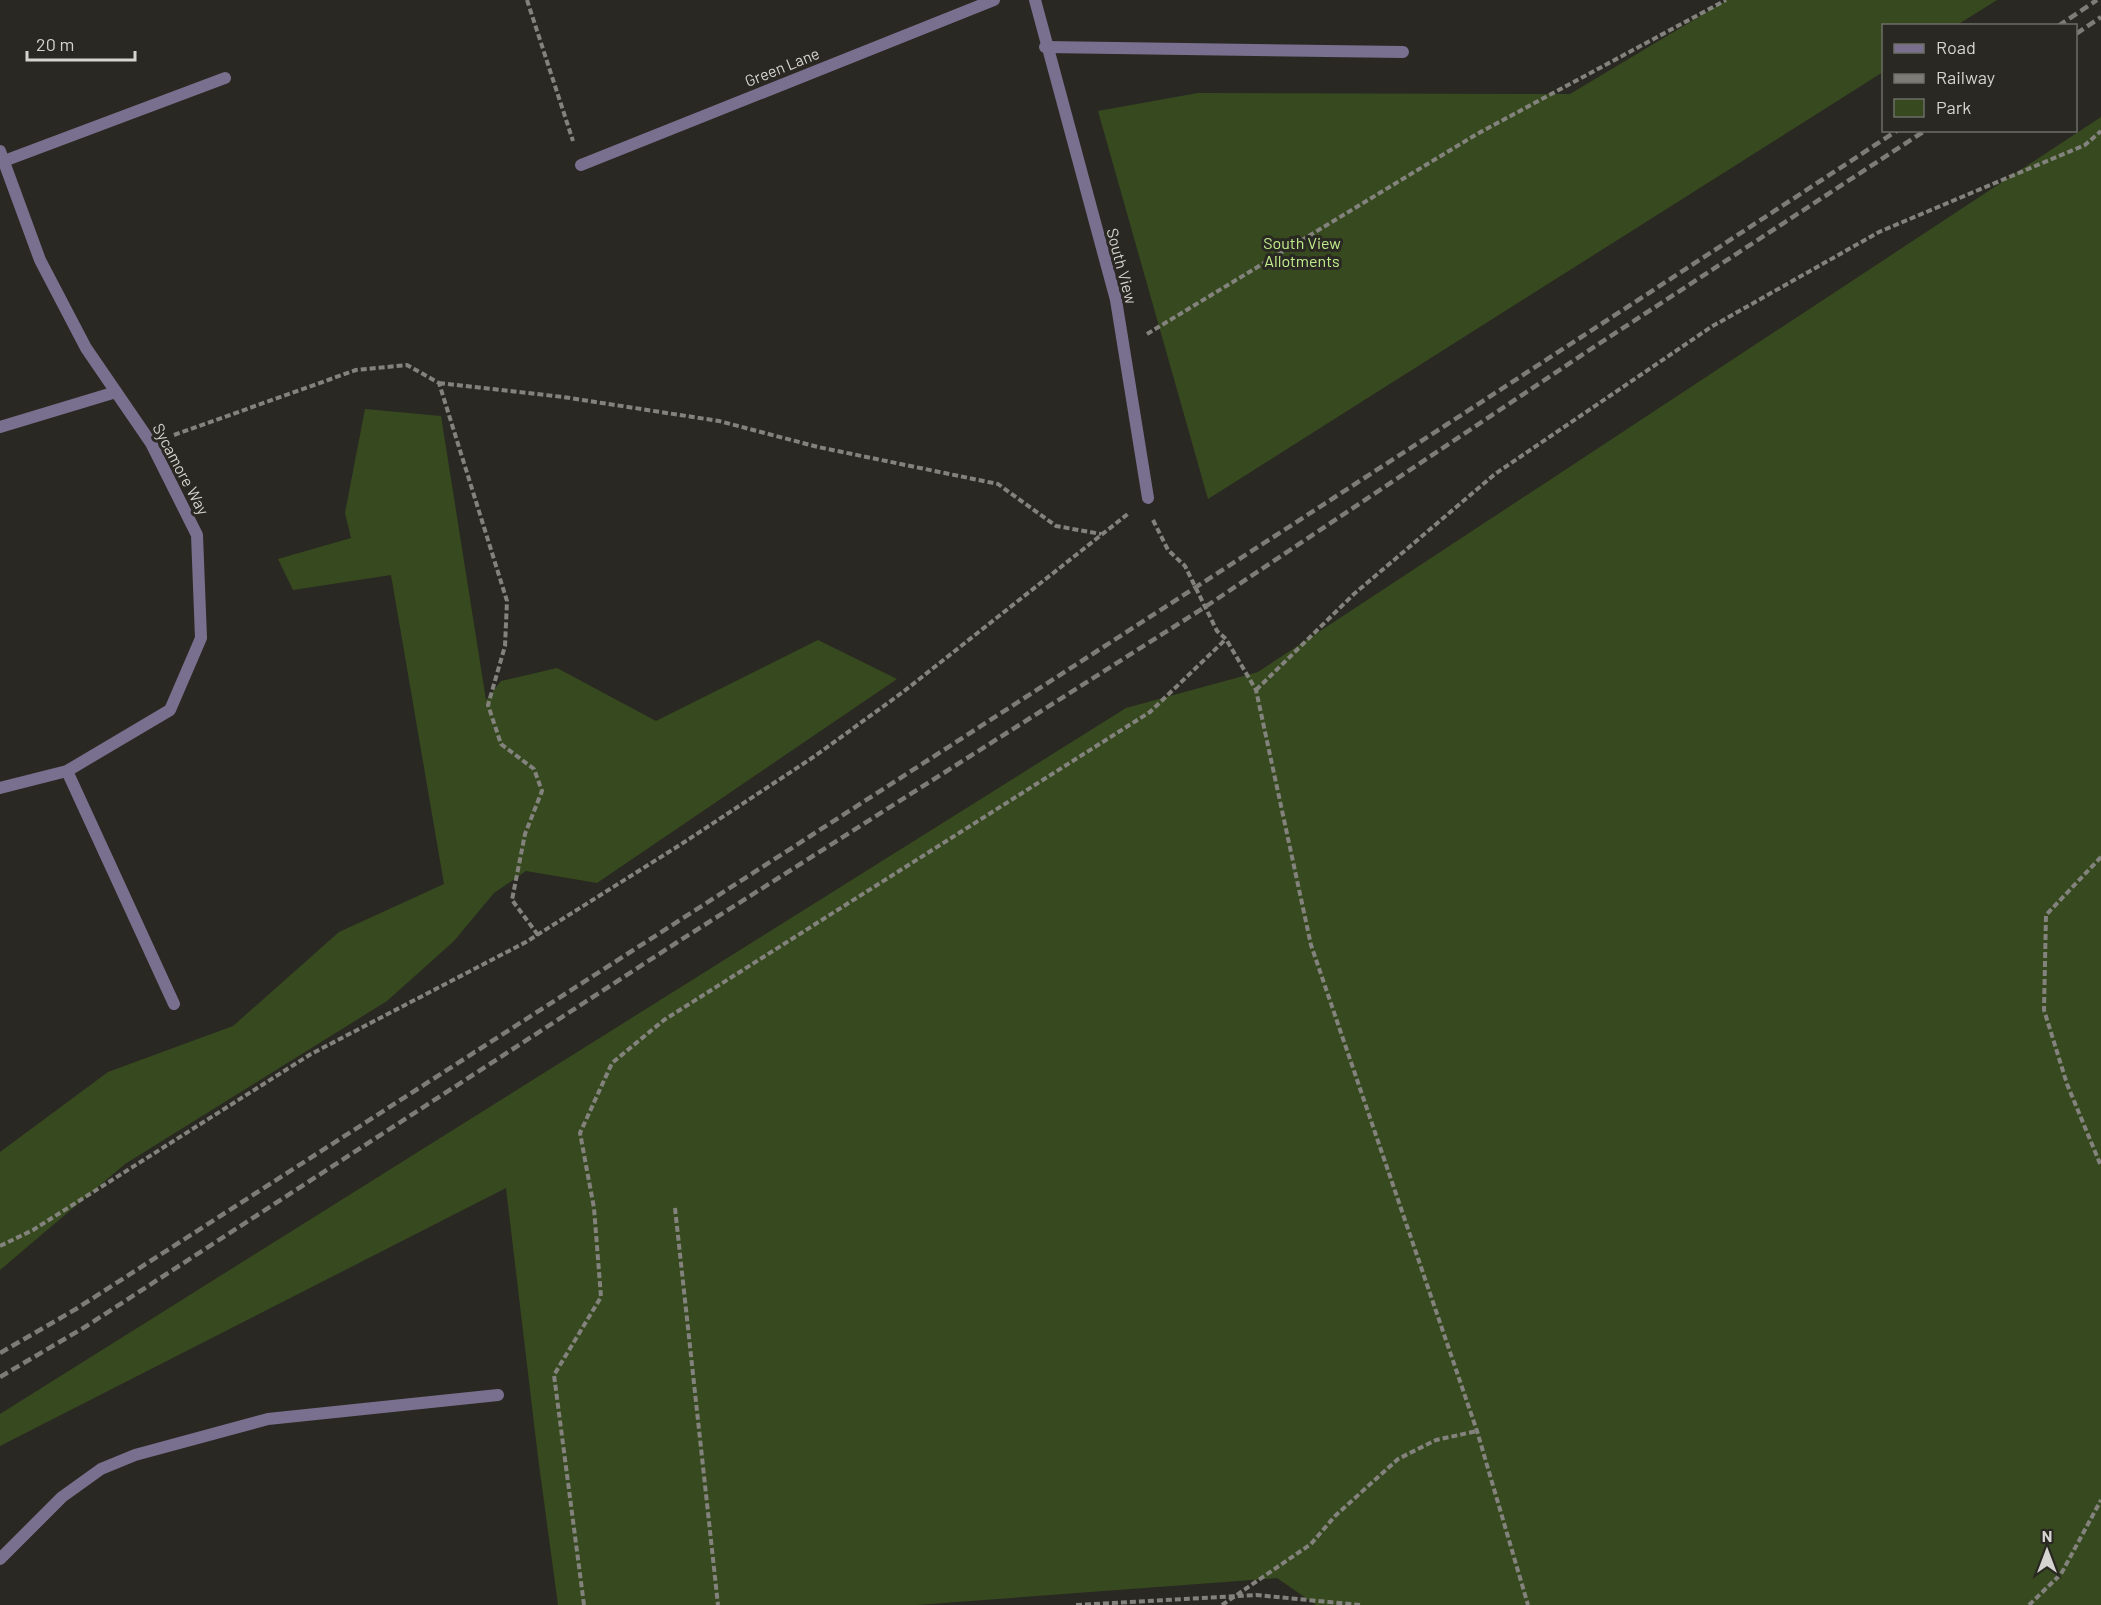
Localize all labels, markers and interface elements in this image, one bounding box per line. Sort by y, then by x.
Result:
scale bar [27,24,135,62]
legend [1882,24,2077,132]
text: 20 m [36,33,74,55]
text: Road [1936,36,1976,58]
street label: Green Lane [742,43,822,90]
text: Railway [1936,66,1995,88]
text: Park [1936,96,1971,118]
street label: South View [1103,226,1142,306]
park label: South View Allotments [1263,233,1341,270]
street label: Sycamore Way [149,420,214,518]
north arrow [2017,1521,2077,1581]
text: N [2042,1526,2052,1545]

